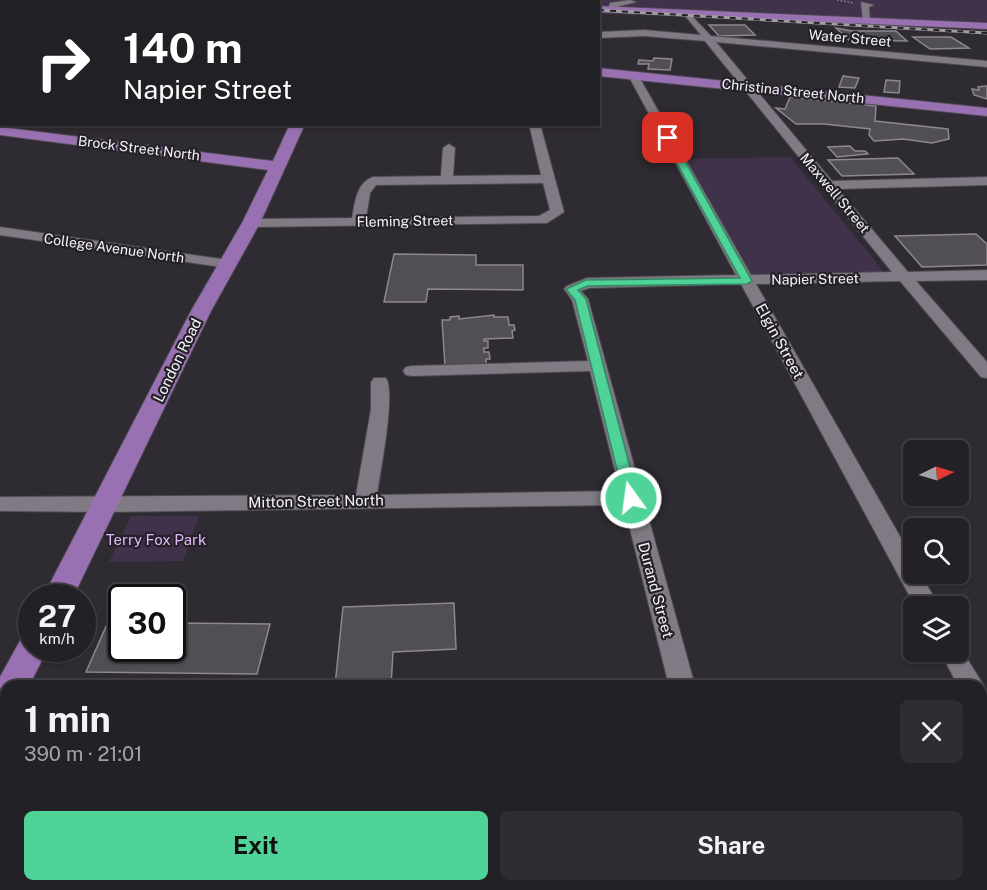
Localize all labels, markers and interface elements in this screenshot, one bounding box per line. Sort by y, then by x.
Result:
text: 140 m [123,23,243,72]
icon: right [24,24,102,102]
street label: Water Street [808,26,892,50]
text: Napier Street [123,73,292,105]
street label: Christina Street North [721,76,865,106]
pin [642,112,693,163]
icon: arrive [651,121,684,154]
street label: Brock Street North [77,133,201,163]
street label: Maxwell Street [797,150,873,236]
street label: Fleming Street [356,212,454,230]
street label: College Avenue North [43,230,185,266]
street label: Napier Street [771,270,859,288]
street label: Elgin Street [752,301,808,382]
street label: London Road [149,315,205,405]
north arrow [903,440,969,506]
map controls [903,440,969,662]
position arrow [599,466,663,530]
street label: Mitton Street North [248,491,384,511]
button: search [903,518,969,584]
park label: Terry Fox Park [106,531,206,548]
street label: Durand Street [635,540,677,640]
speed limit sign: 30 [108,584,186,662]
button: layers [903,596,969,662]
text: 27 [38,598,76,634]
text: km/h [39,630,75,647]
text: 1 min [24,698,111,740]
button: close [900,700,963,763]
text: 390 m · 21:01 [24,742,142,766]
button: Exit [24,811,488,880]
button: Share [500,811,963,880]

